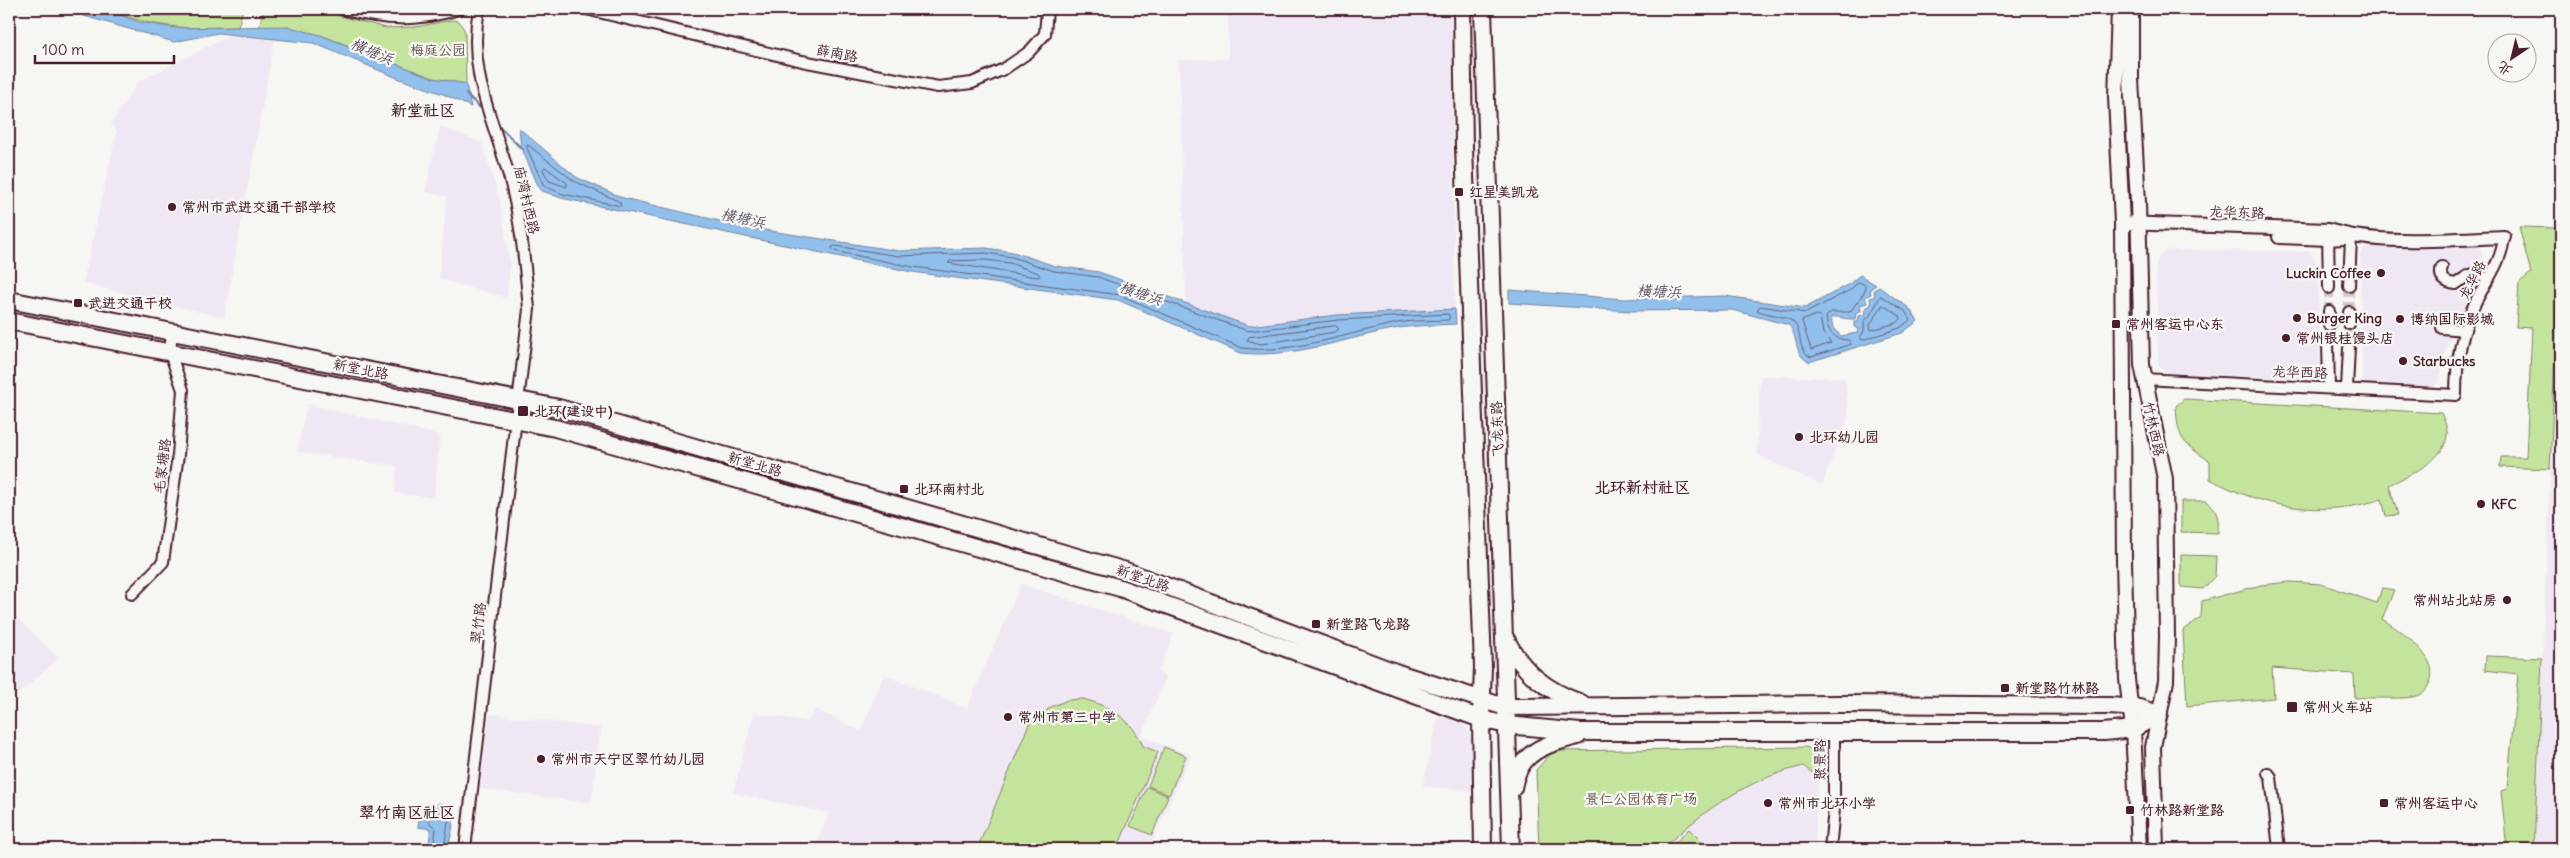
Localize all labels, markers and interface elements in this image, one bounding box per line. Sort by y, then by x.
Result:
scale bar [35,32,174,64]
north arrow [2488,32,2538,82]
water label: 横塘浜 [348,33,397,69]
text: 100 m [42,40,84,59]
street label: 薛南路 [815,40,859,66]
park label: 梅庭公园 [410,41,466,59]
text: 北 [2494,57,2515,80]
district label: 新堂社区 [391,100,455,120]
street label: 庙湾村西路 [510,164,544,236]
place label: 红星美凯龙 [1469,183,1539,201]
marker: 红星美凯龙 [1453,186,1465,198]
place label: 常州市武进交通干部学校 [182,198,336,216]
marker: 常州市武进交通干部学校 [166,201,178,213]
street label: 龙华东路 [2209,202,2265,222]
water label: 横塘浜 [719,204,768,232]
street label: 龙华路 [2454,257,2490,303]
place label: Luckin Coffee [2286,264,2371,282]
marker: Luckin Coffee [2375,267,2387,279]
water label: 横塘浜 [1117,277,1166,310]
water label: 横塘浜 [1636,281,1683,301]
place label: 武进交通干校 [88,294,172,312]
marker: 武进交通干校 [72,297,84,309]
place label: Burger King [2307,309,2382,327]
place label: 博纳国际影城 [2410,310,2494,328]
marker: Burger King [2291,312,2303,324]
marker: 博纳国际影城 [2394,313,2406,325]
place label: 常州客运中心东 [2126,315,2224,333]
marker: 常州客运中心东 [2110,318,2122,330]
place label: 常州银桂馒头店 [2296,329,2394,347]
marker: 常州银桂馒头店 [2280,332,2292,344]
place label: Starbucks [2413,352,2476,370]
street label: 新堂北路 [332,355,390,383]
marker: Starbucks [2397,355,2409,367]
street label: 龙华西路 [2272,362,2328,382]
street label: 竹林西路 [2139,400,2169,458]
street label: 飞龙东路 [1487,401,1507,457]
place label: 北环(建设中) [534,402,612,420]
marker: 北环(建设中) [516,404,530,418]
place label: 北环幼儿园 [1809,428,1879,446]
marker: 北环幼儿园 [1793,431,1805,443]
street label: 毛家塘路 [150,437,174,495]
street label: 新堂北路 [726,448,784,480]
district label: 北环新村社区 [1594,477,1690,497]
place label: 北环南村北 [914,480,984,498]
marker: 北环南村北 [898,483,910,495]
place label: KFC [2491,495,2517,513]
marker: KFC [2475,498,2487,510]
street label: 新堂北路 [1114,560,1172,596]
place label: 常州站北站房 [2413,591,2497,609]
marker: 常州站北站房 [2501,594,2513,606]
street label: 翠竹路 [467,601,489,645]
place label: 新堂路飞龙路 [1326,615,1410,633]
marker: 新堂路飞龙路 [1310,618,1322,630]
place label: 新堂路竹林路 [2015,679,2099,697]
marker: 新堂路竹林路 [1999,682,2011,694]
place label: 常州火车站 [2303,698,2373,716]
marker: 常州火车站 [2285,700,2299,714]
place label: 常州市第三中学 [1018,708,1116,726]
marker: 常州市第三中学 [1002,711,1014,723]
street label: 聚景路 [1811,739,1829,781]
place label: 常州市天宁区翠竹幼儿园 [551,750,705,768]
marker: 常州市天宁区翠竹幼儿园 [535,753,547,765]
park label: 景仁公园体育广场 [1585,790,1697,808]
place label: 常州市北环小学 [1778,794,1876,812]
place label: 常州客运中心 [2394,794,2478,812]
marker: 常州市北环小学 [1762,797,1774,809]
marker: 常州客运中心 [2378,797,2390,809]
place label: 竹林路新堂路 [2140,801,2224,819]
district label: 翠竹南区社区 [359,802,455,822]
marker: 竹林路新堂路 [2124,804,2136,816]

